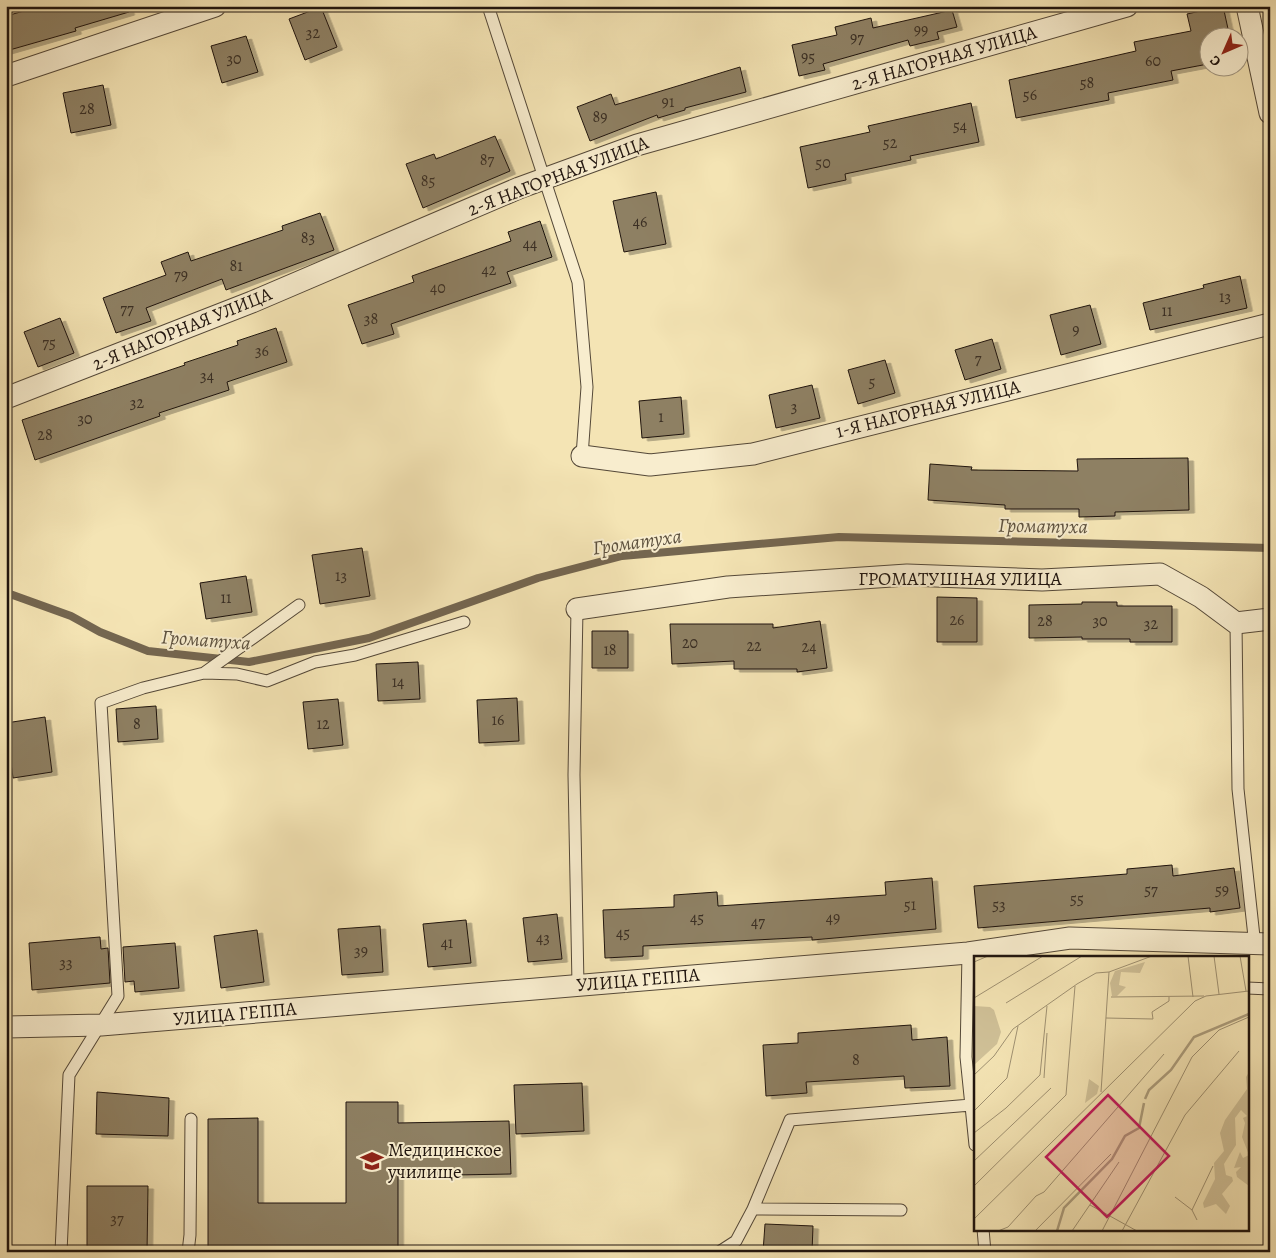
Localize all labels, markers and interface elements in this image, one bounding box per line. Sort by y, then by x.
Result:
street label: 2-Я НАГОРНАЯ УЛИЦА [848,19,1040,97]
house number: 99 [914,19,928,41]
house number: 32 [306,22,321,44]
house number: 97 [850,27,864,49]
north arrow [1198,28,1248,78]
house number: 95 [801,46,815,68]
house number: 30 [226,48,242,70]
house number: 60 [1145,50,1161,72]
text: С [1205,51,1225,71]
house number: 58 [1080,72,1094,94]
house number: 56 [1023,84,1037,106]
house number: 91 [662,91,675,113]
house number: 28 [79,98,95,120]
house number: 89 [592,106,608,128]
house number: 54 [953,115,967,137]
street label: 2-Я НАГОРНАЯ УЛИЦА [464,129,653,222]
house number: 52 [883,132,898,154]
house number: 87 [480,149,495,171]
house number: 50 [815,152,831,174]
house number: 85 [421,170,435,192]
house number: 46 [633,211,647,233]
house number: 83 [301,227,315,249]
house number: 44 [523,233,537,255]
house number: 81 [229,255,243,277]
house number: 42 [482,259,497,281]
house number: 79 [174,264,188,286]
house number: 40 [430,277,446,299]
street label: 2-Я НАГОРНАЯ УЛИЦА [88,281,276,377]
house number: 13 [1219,286,1231,308]
house number: 77 [120,298,134,320]
house number: 11 [1162,300,1173,322]
house number: 38 [364,308,378,330]
house number: 9 [1072,319,1080,341]
house number: 75 [42,332,56,354]
house number: 36 [255,340,269,362]
house number: 7 [975,348,982,370]
house number: 34 [200,365,214,387]
house number: 5 [869,371,876,393]
street label: 1-Я НАГОРНАЯ УЛИЦА [833,373,1024,444]
house number: 32 [130,392,145,414]
house number: 3 [791,396,797,418]
house number: 1 [658,406,664,428]
house number: 30 [77,408,93,430]
house number: 28 [37,424,53,446]
water label: Громатуха [998,512,1088,540]
water label: Громатуха [591,522,683,562]
house number: 13 [335,565,347,587]
street label: ГРОМАТУШНАЯ УЛИЦА [858,566,1063,592]
house number: 11 [221,587,232,609]
house number: 26 [950,609,965,631]
house number: 28 [1037,610,1053,632]
house number: 30 [1092,610,1108,632]
house number: 32 [1144,613,1159,635]
water label: Громатуха [160,623,252,657]
house number: 20 [682,632,698,654]
house number: 22 [746,635,762,657]
house number: 24 [802,636,816,658]
house number: 18 [603,639,617,661]
house number: 14 [392,671,404,693]
house number: 16 [492,709,504,731]
house number: 8 [133,713,141,735]
house number: 12 [316,713,330,735]
house number: 57 [1144,879,1158,901]
house number: 59 [1215,879,1229,901]
house number: 55 [1070,888,1084,910]
house number: 51 [904,894,917,916]
house number: 53 [992,894,1006,916]
house number: 45 [690,907,704,929]
house number: 49 [826,907,840,929]
house number: 47 [751,911,765,933]
house number: 45 [616,922,630,944]
house number: 43 [536,927,550,949]
house number: 41 [441,932,454,954]
house number: 39 [354,940,368,962]
house number: 33 [59,952,73,974]
inset map [974,956,1248,1230]
street label: УЛИЦА ГЕППА [575,962,702,998]
street label: УЛИЦА ГЕППА [172,996,299,1032]
house number: 8 [852,1049,860,1071]
place label: Медицинское училище [387,1137,502,1185]
school or university icon: Медицинское училище [359,1148,385,1174]
house number: 37 [110,1208,124,1230]

